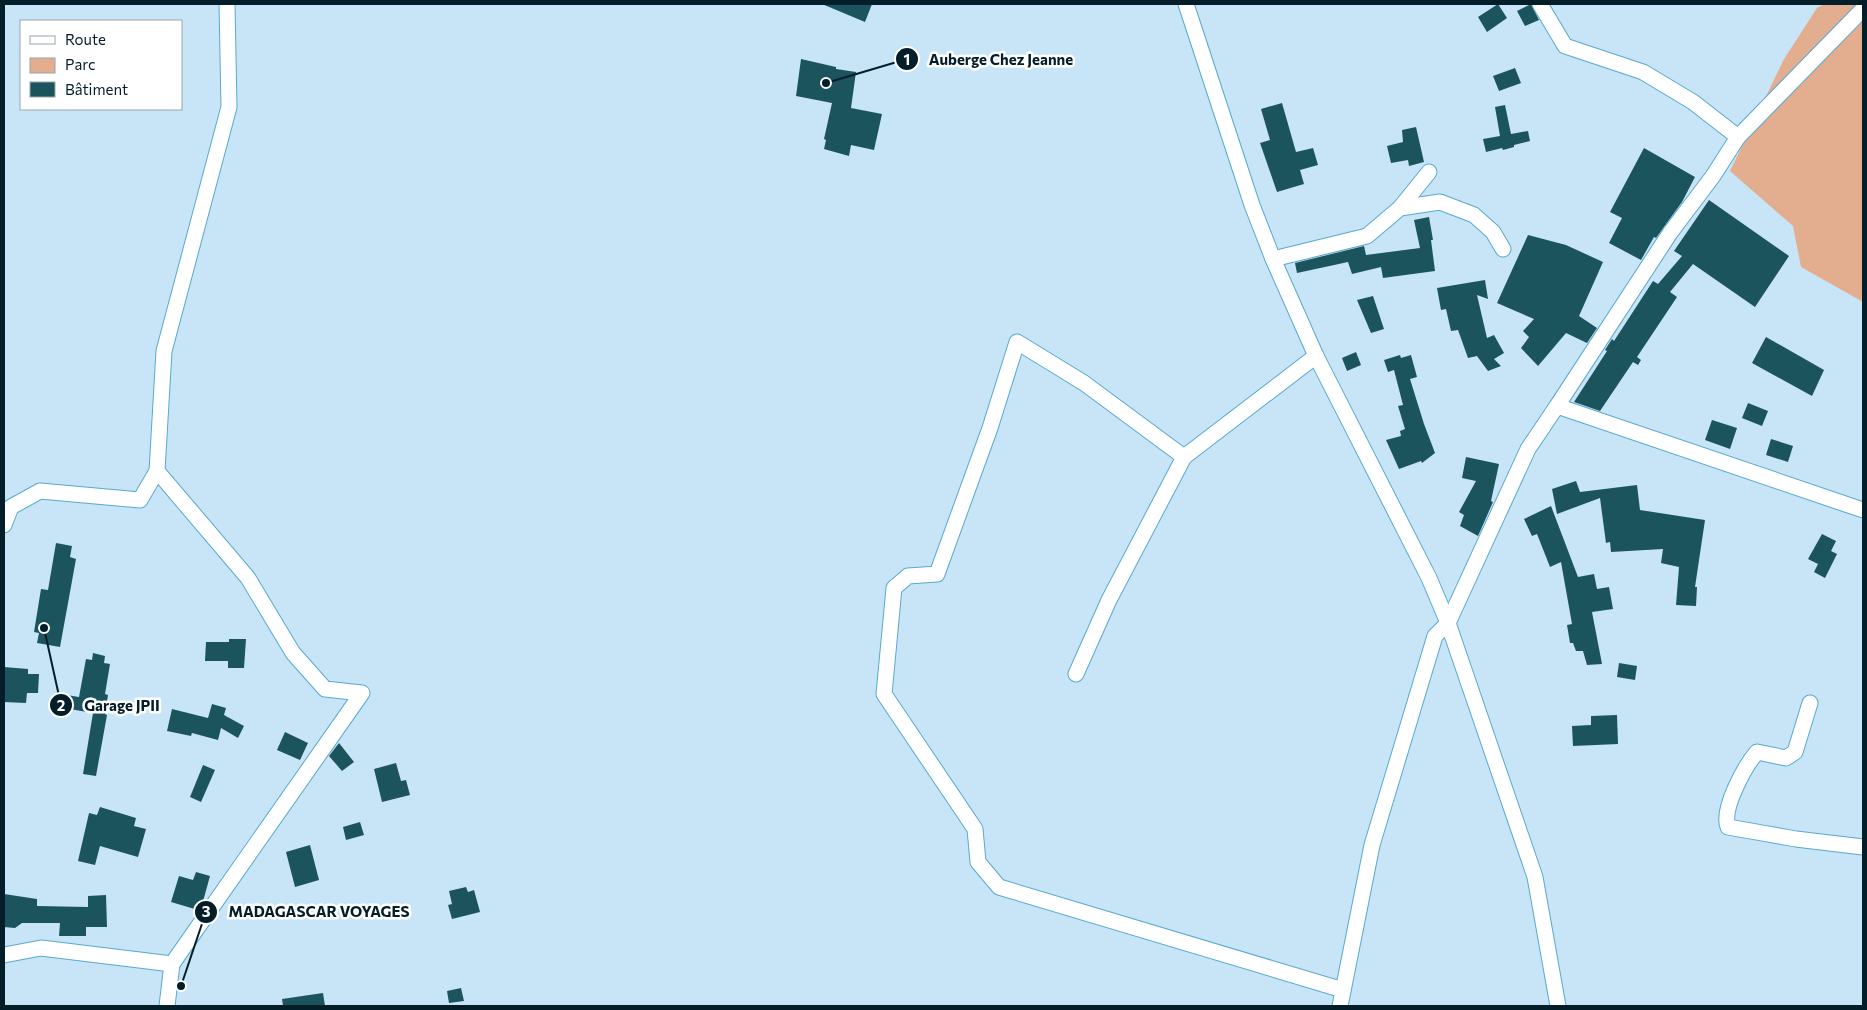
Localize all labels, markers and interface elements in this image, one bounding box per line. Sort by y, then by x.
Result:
legend [20,20,182,110]
text: Route [65,30,106,48]
callout: Auberge Chez Jeanne [894,44,1084,74]
text: 1 [904,50,910,68]
text: Auberge Chez Jeanne [929,50,1073,68]
text: Parc [65,55,95,73]
text: Bâtiment [65,80,128,98]
callout: Garage JPII [49,690,169,720]
text: 2 [57,696,65,714]
text: Garage JPII [84,696,160,714]
callout: MADAGASCAR VOYAGES [194,897,419,927]
text: 3 [202,902,211,920]
text: MADAGASCAR VOYAGES [229,902,409,920]

